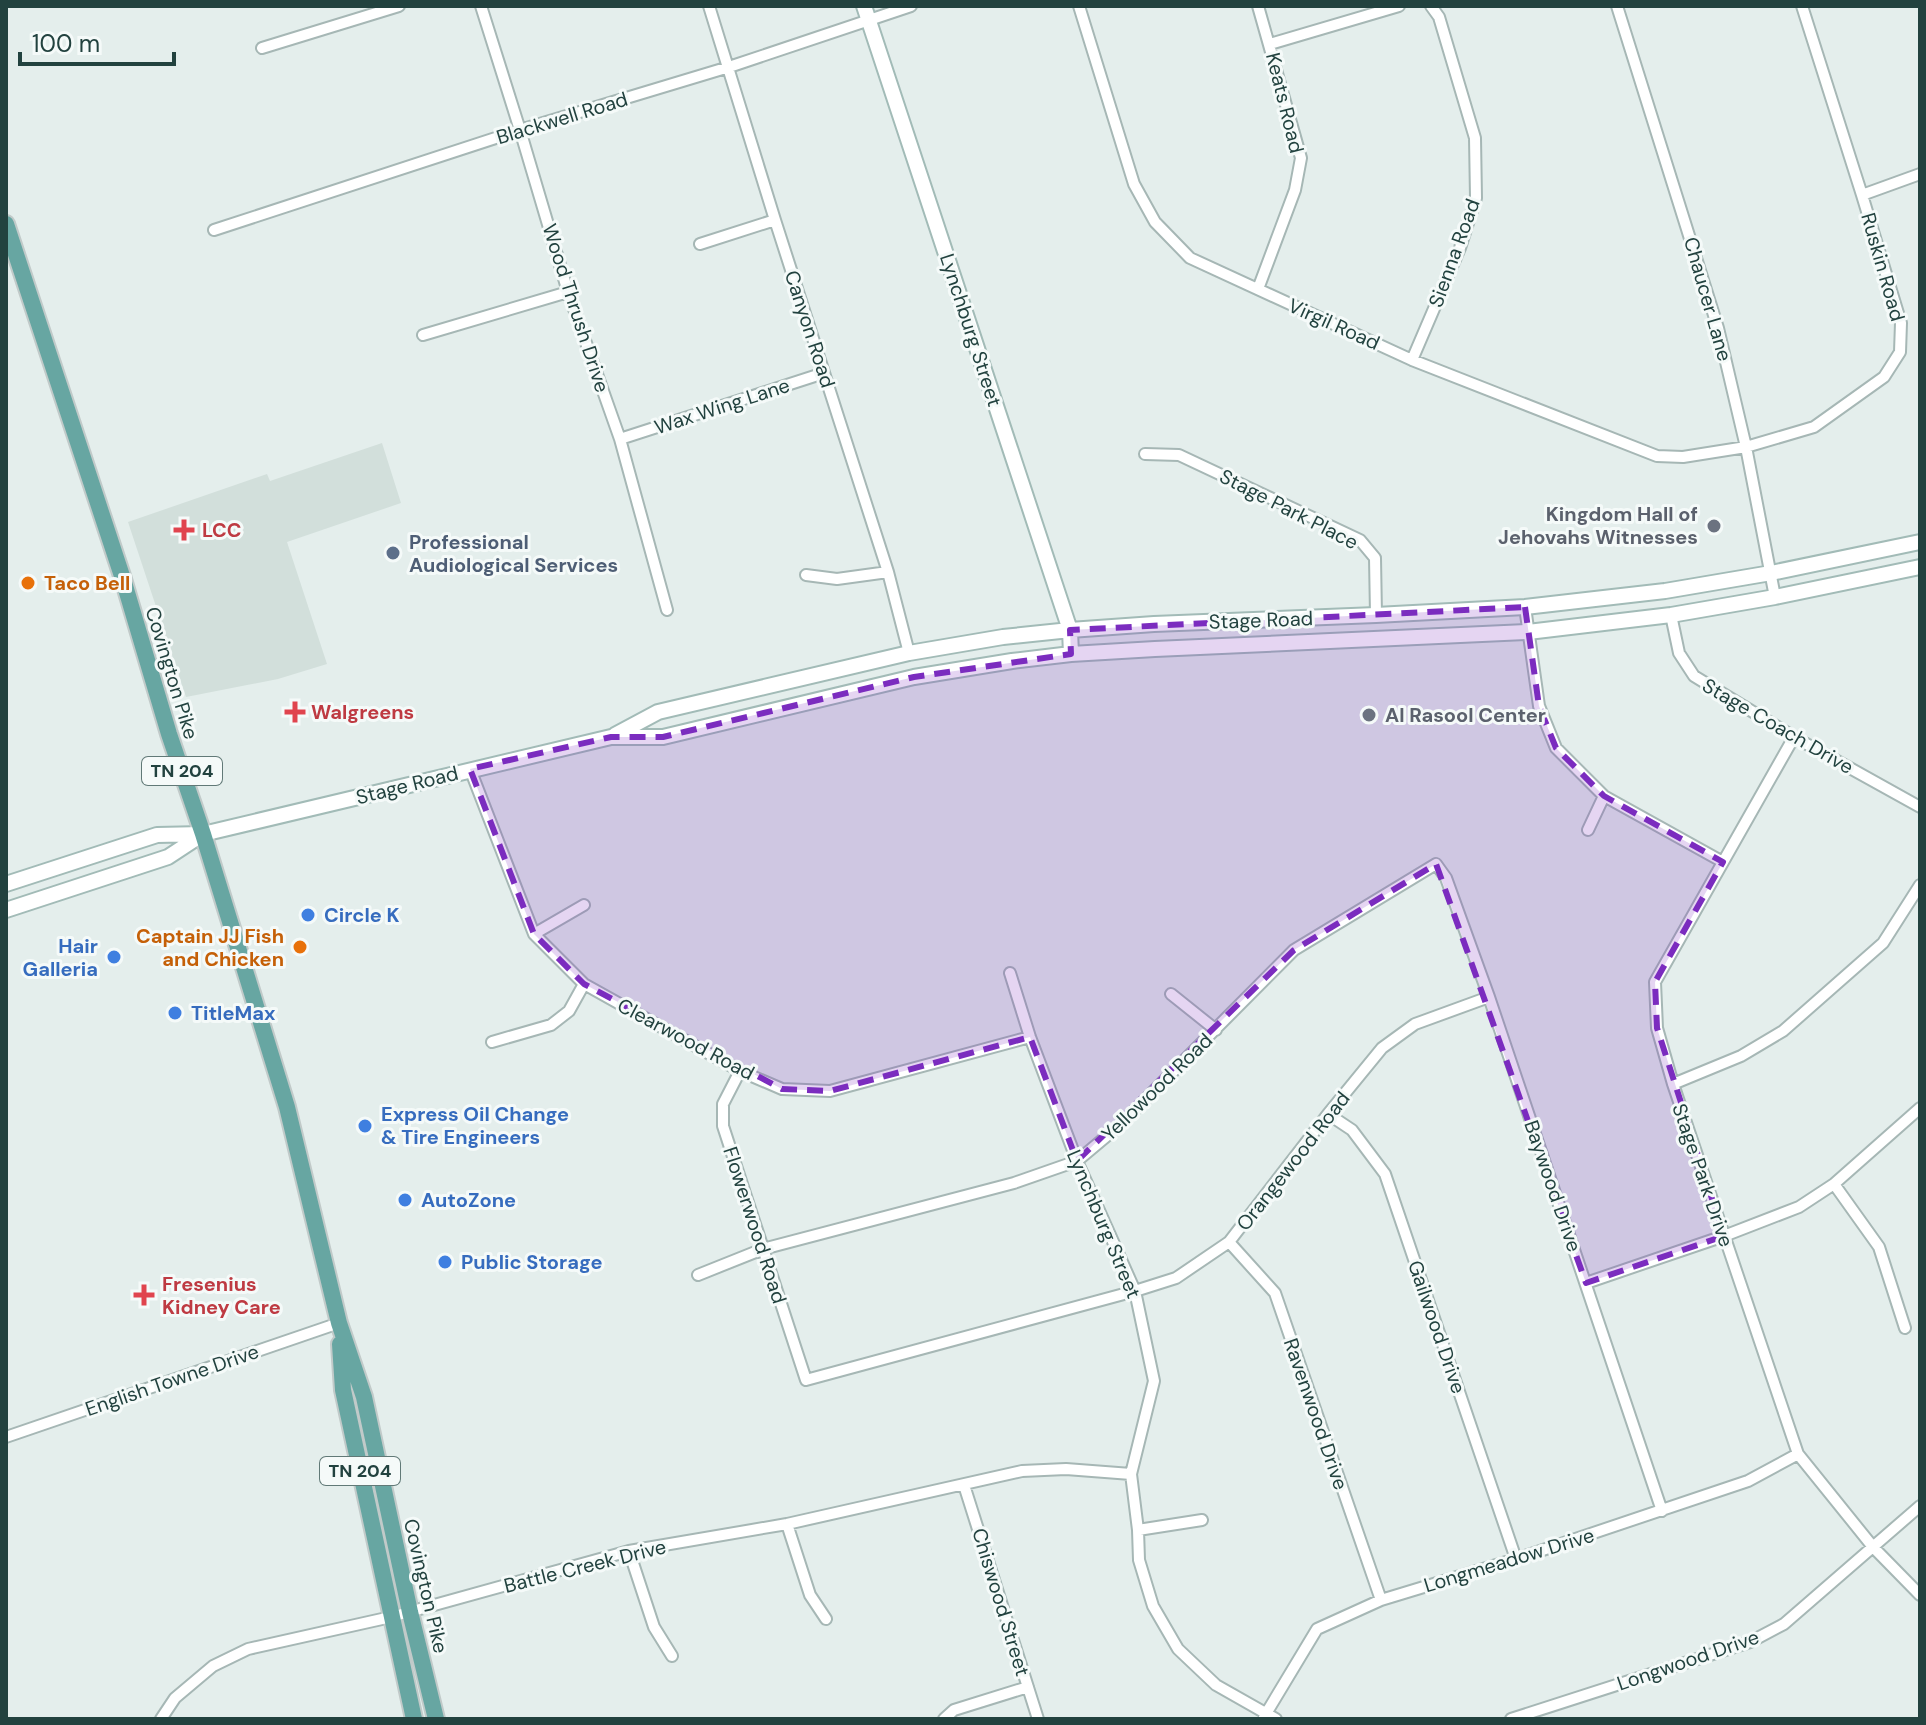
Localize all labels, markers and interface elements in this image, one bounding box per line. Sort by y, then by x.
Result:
scale bar [20,16,174,66]
text: 100 m [32,28,100,59]
street label: Keats Road [1260,50,1310,156]
street label: Blackwell Road [493,86,631,150]
street label: Sienna Road [1422,195,1486,311]
street label: Ruskin Road [1855,210,1911,324]
street label: Wood Thrush Drive [536,220,616,396]
street label: Chaucer Lane [1678,234,1738,364]
street label: Lynchburg Street [934,250,1008,410]
street label: Canyon Road [779,267,841,391]
street label: Virgil Road [1284,292,1384,356]
street label: Wax Wing Lane [651,372,793,440]
street label: Stage Park Place [1215,463,1363,555]
place label: Kingdom Hall of Jehovahs Witnesses [1498,501,1698,550]
place label: LCC [202,517,241,543]
marker: Kingdom Hall of Jehovahs Witnesses [1705,517,1723,535]
marker: LCC [173,519,195,541]
place label: Professional Audiological Services [409,529,618,578]
marker: Professional Audiological Services [384,544,402,562]
place label: Taco Bell [44,570,130,596]
marker: Taco Bell [19,574,37,592]
street label: Covington Pike [140,604,204,742]
street label: Stage Road [1208,605,1314,635]
street label: Stage Coach Drive [1698,672,1858,780]
place label: Walgreens [311,699,414,725]
place label: Al Rasool Center [1385,702,1546,728]
marker: Walgreens [286,703,304,721]
marker: Al Rasool Center [1360,706,1378,724]
road number: TN 204 [142,757,222,785]
street label: Stage Road [353,760,461,810]
place label: Circle K [324,902,400,928]
marker: Circle K [299,906,317,924]
place label: Captain JJ Fish and Chicken [136,923,284,972]
place label: Hair Galleria [23,933,98,982]
marker: Captain JJ Fish and Chicken [291,938,309,956]
marker: Hair Galleria [105,948,123,966]
street label: Clearwood Road [613,992,759,1086]
place label: TitleMax [191,1000,276,1026]
marker: TitleMax [166,1004,184,1022]
street label: Yellowood Road [1096,1027,1218,1147]
street label: Orangewood Road [1230,1086,1356,1236]
street label: Stage Park Drive [1666,1100,1740,1250]
place label: Express Oil Change & Tire Engineers [381,1101,569,1150]
marker: Express Oil Change & Tire Engineers [356,1117,374,1135]
street label: Baywood Drive [1518,1117,1588,1255]
street label: Flowerwood Road [717,1143,793,1307]
street label: Lynchburg Street [1061,1146,1147,1302]
place label: AutoZone [421,1187,516,1213]
marker: AutoZone [396,1191,414,1209]
place label: Public Storage [461,1249,603,1275]
marker: Public Storage [436,1253,454,1271]
street label: Gailwood Drive [1402,1257,1472,1397]
place label: Fresenius Kidney Care [162,1271,281,1320]
marker: Fresenius Kidney Care [133,1284,155,1306]
street label: Ravenwood Drive [1278,1335,1354,1493]
street label: English Towne Drive [82,1338,262,1422]
road number: TN 204 [320,1457,400,1485]
street label: Covington Pike [398,1516,454,1656]
street label: Longmeadow Drive [1421,1522,1597,1598]
street label: Chiswood Street [966,1525,1036,1679]
street label: Battle Creek Drive [501,1533,669,1599]
street label: Longwood Drive [1614,1624,1762,1696]

